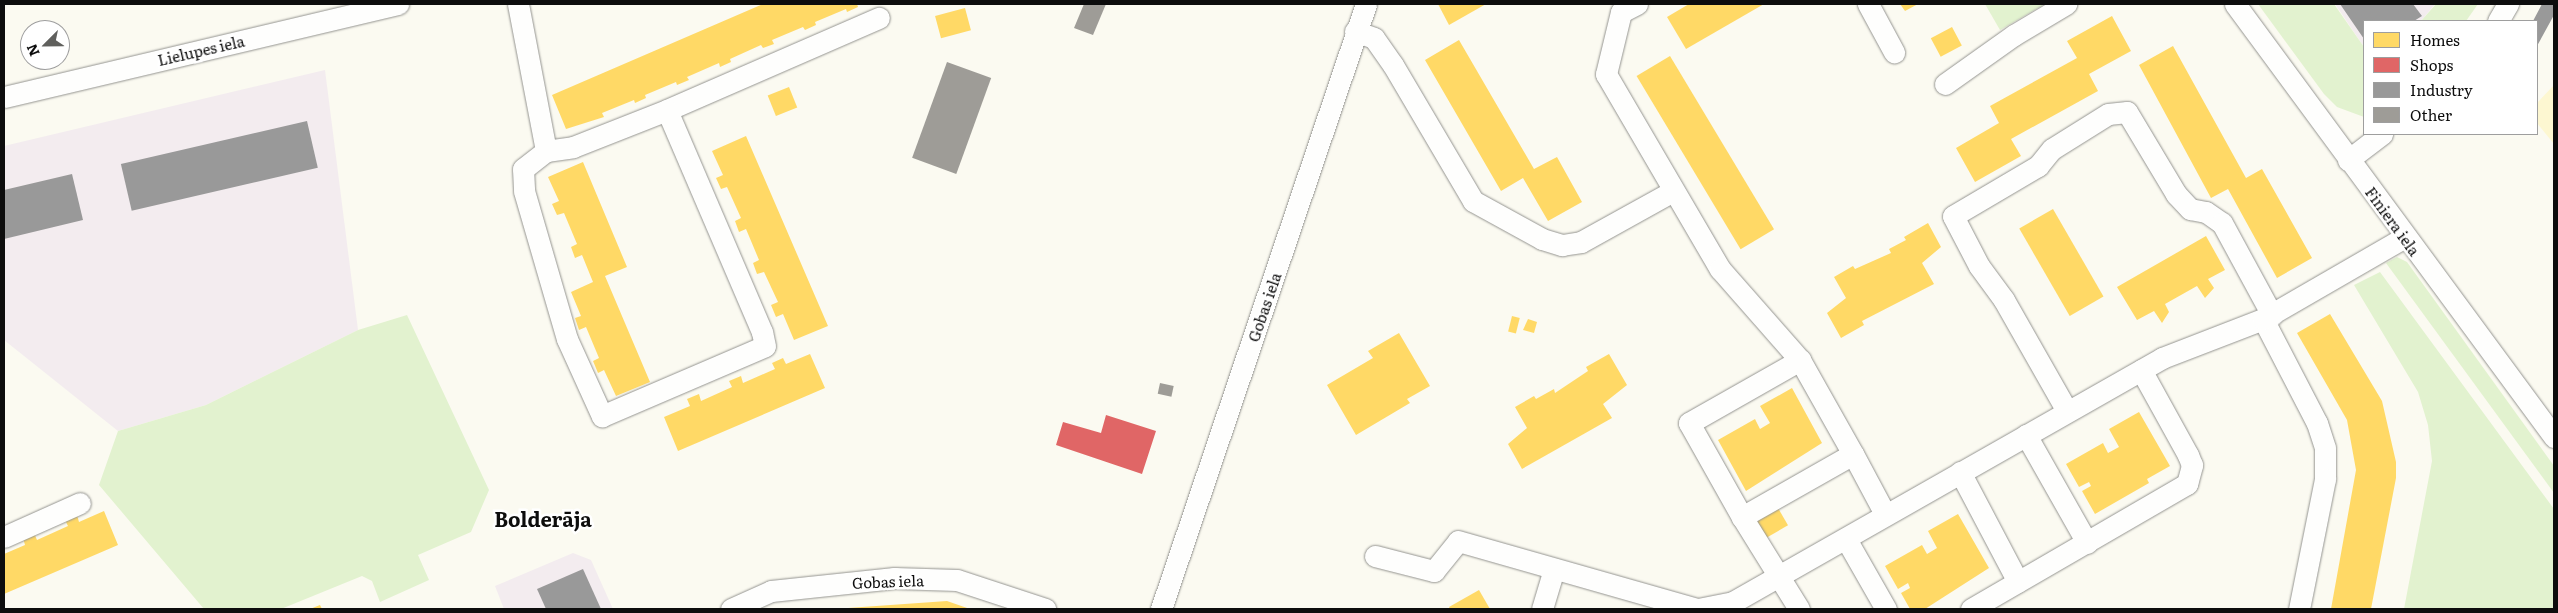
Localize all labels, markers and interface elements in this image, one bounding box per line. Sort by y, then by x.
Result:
north arrow [20,20,70,70]
legend [2363,20,2538,135]
text: Homes [2410,28,2460,51]
street label: Lielupes iela [156,31,246,69]
text: N [21,41,44,60]
text: Shops [2410,53,2453,76]
text: Industry [2410,78,2473,101]
text: Other [2410,103,2452,126]
street label: Finiera iela [2362,183,2424,259]
street label: Gobas iela [1244,270,1284,344]
district label: Bolderāja [494,506,592,530]
street label: Gobas iela [852,571,924,591]

